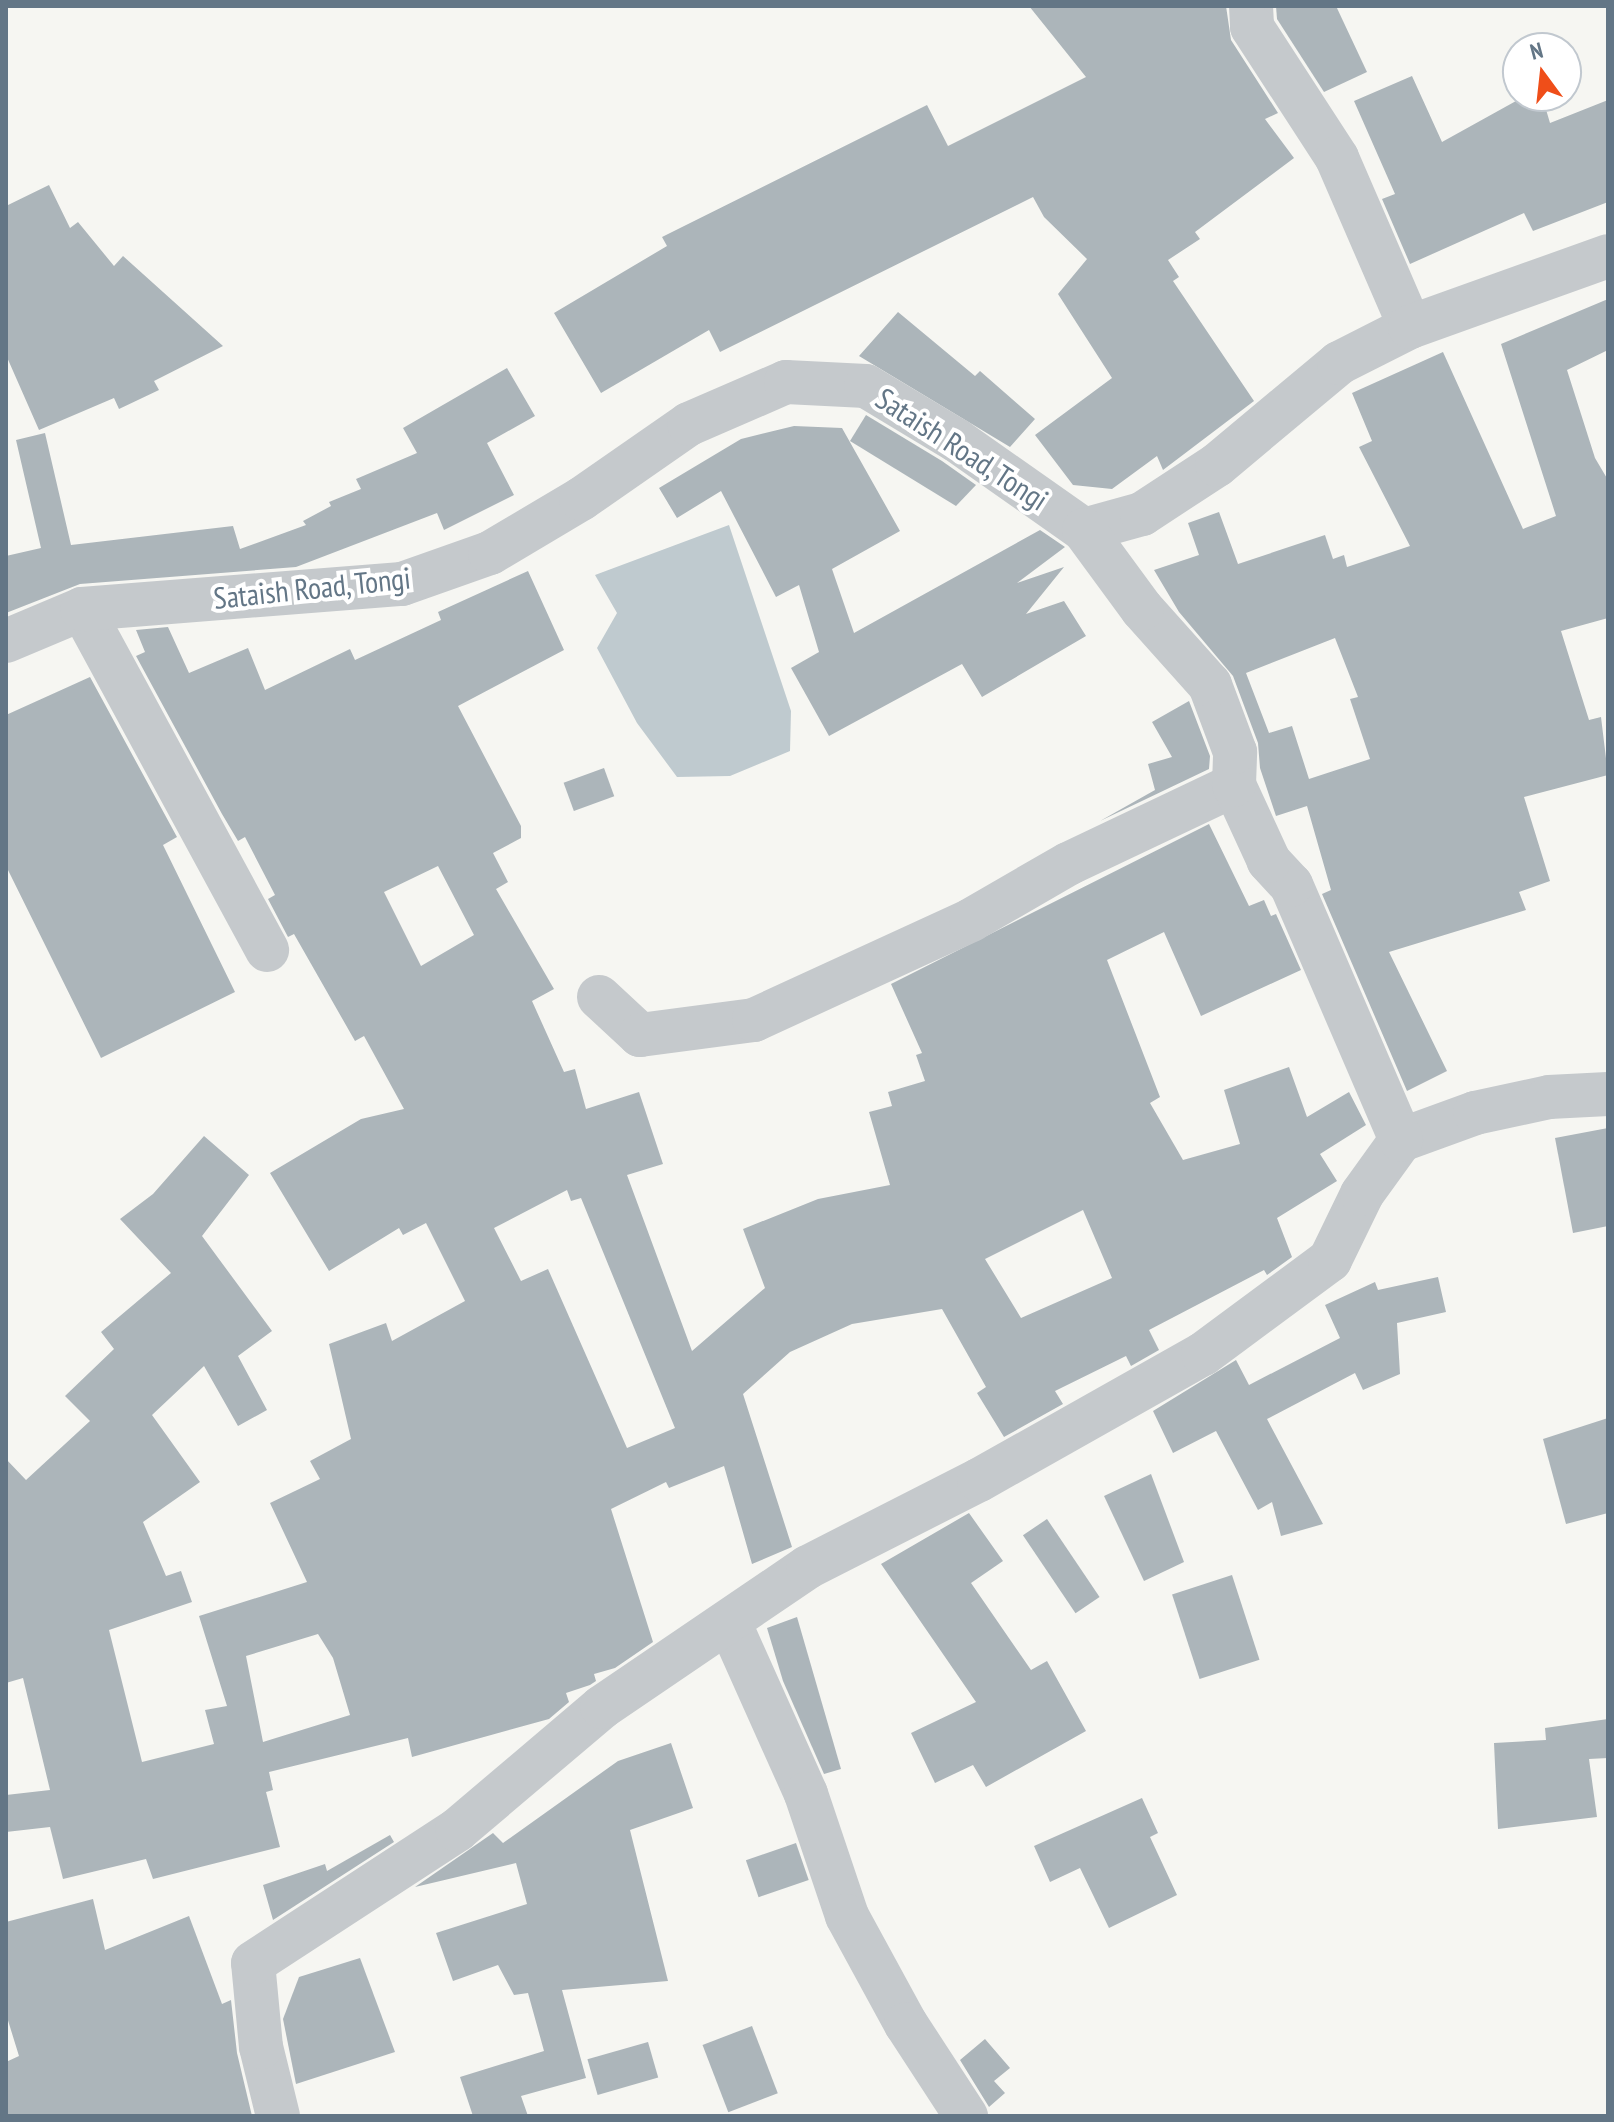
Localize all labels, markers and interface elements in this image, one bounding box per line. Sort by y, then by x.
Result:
north arrow [1502,32,1582,112]
text: N [1527,36,1546,66]
street label: Sataish Road, Tongi [868,379,1056,519]
street label: Sataish Road, Tongi [210,560,414,616]

